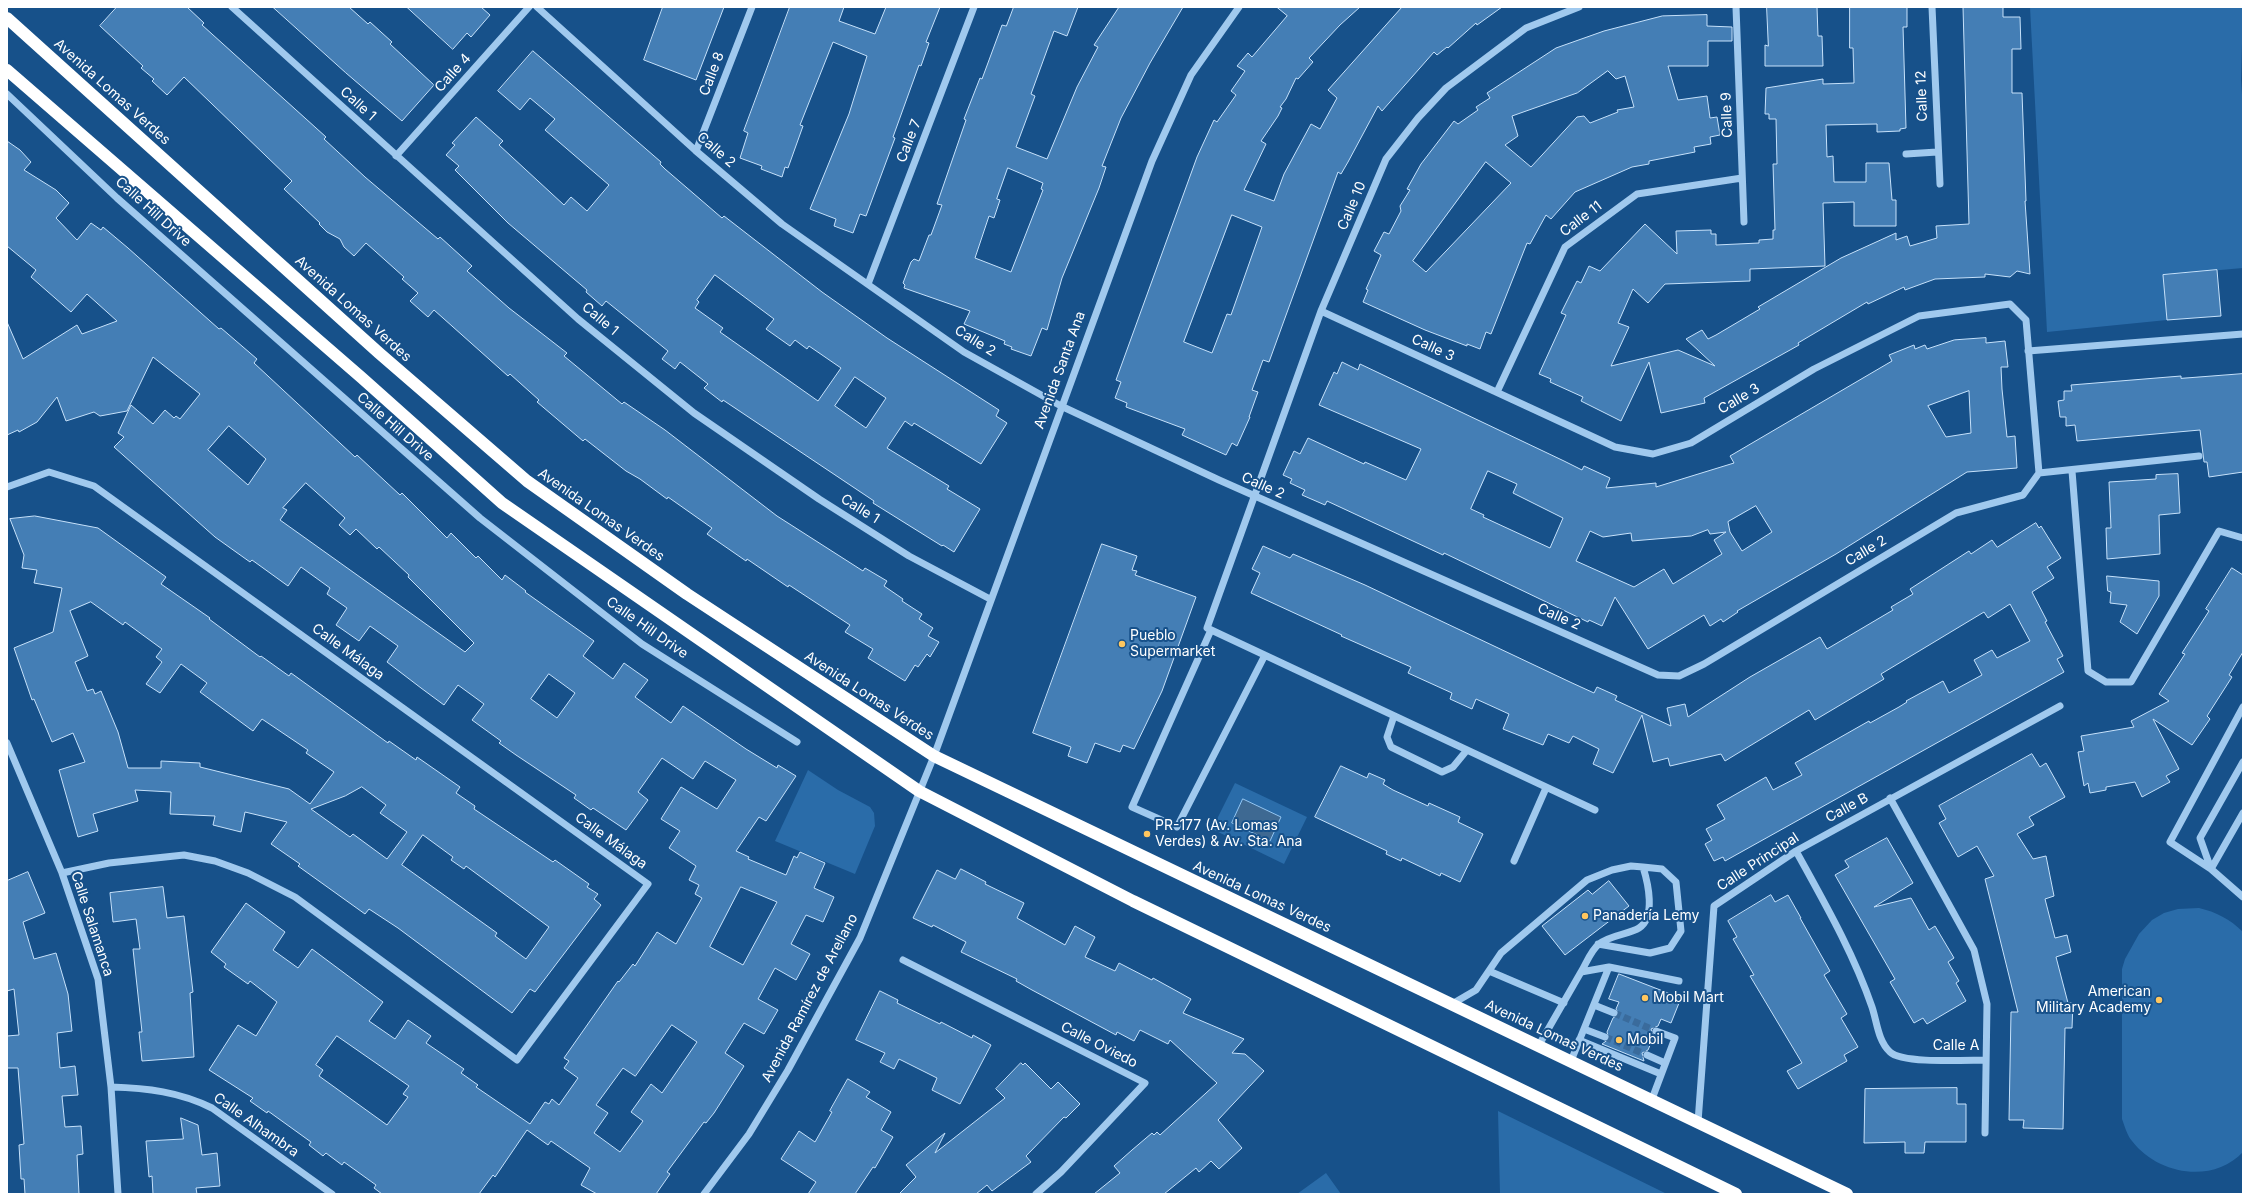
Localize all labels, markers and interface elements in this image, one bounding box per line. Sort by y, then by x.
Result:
street label: Avenida Lomas Verdes [50,35,174,149]
street label: Calle 4 [431,50,475,96]
street label: Calle 8 [696,50,728,98]
street label: Calle 12 [1913,70,1931,122]
street label: Calle 1 [337,83,379,125]
street label: Calle 9 [1718,92,1736,138]
street label: Calle 7 [893,117,925,165]
street label: Calle 2 [693,129,739,171]
street label: Calle Hill Drive [112,174,194,250]
street label: Calle 10 [1334,179,1370,233]
street label: Calle 11 [1557,198,1605,240]
street label: Avenida Lomas Verdes [291,252,415,366]
street label: Calle 1 [578,299,622,339]
street label: Avenida Santa Ana [1031,309,1089,431]
street label: Calle 2 [951,322,999,360]
street label: Calle 3 [1409,331,1457,365]
street label: Calle 3 [1715,380,1763,418]
street label: Calle Hill Drive [353,389,437,465]
street label: Avenida Lomas Verdes [535,465,667,565]
street label: Calle 2 [1239,469,1287,503]
street label: Calle 1 [837,491,883,527]
street label: Calle 2 [1842,532,1890,570]
street label: Calle Hill Drive [603,594,691,662]
street label: Calle 2 [1535,600,1583,634]
street label: Calle Málaga [309,620,387,684]
place label: Pueblo Supermarket [1130,628,1215,660]
marker: Pueblo Supermarket [1117,639,1127,649]
street label: Avenida Lomas Verdes [801,648,937,744]
street label: Calle B [1823,789,1871,827]
street label: Calle Málaga [572,809,650,873]
place label: PR-177 (Av. Lomas Verdes) & Av. Sta. Ana [1155,818,1302,850]
marker: PR-177 (Av. Lomas Verdes) & Av. Sta. Ana [1142,829,1152,839]
street label: Calle Principal [1714,829,1802,895]
street label: Avenida Lomas Verdes [1190,858,1334,936]
street label: Calle Salamanca [67,869,117,979]
place label: Panadería Lemy [1593,908,1699,924]
street label: Avenida Ramírez de Arellano [758,911,862,1085]
marker: Panadería Lemy [1580,911,1590,921]
place label: American Military Academy [2036,984,2151,1016]
place label: Mobil Mart [1653,990,1724,1006]
marker: Mobil Mart [1640,993,1650,1003]
marker: American Military Academy [2154,995,2164,1005]
street label: Avenida Lomas Verdes [1482,997,1626,1075]
street label: Calle Oviedo [1058,1018,1140,1072]
place label: Mobil [1627,1032,1663,1048]
marker: Mobil [1614,1035,1624,1045]
street label: Calle A [1933,1038,1979,1054]
street label: Calle Alhambra [210,1089,302,1161]

